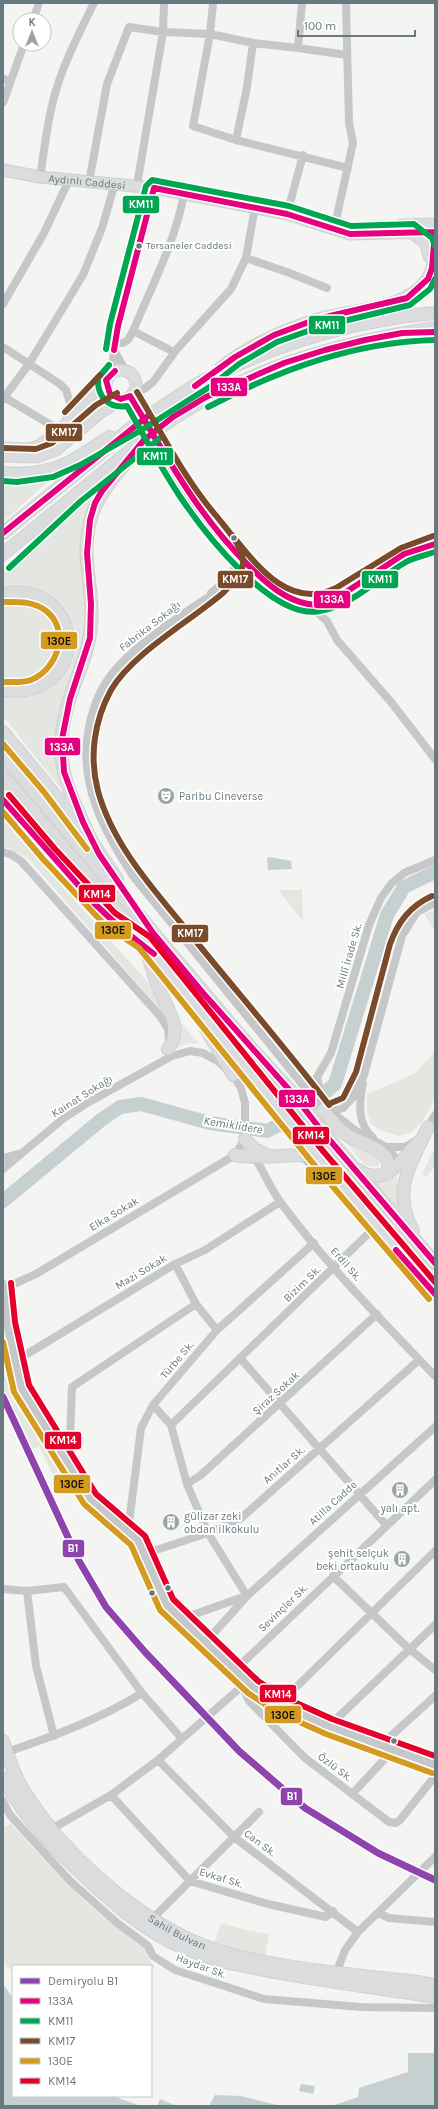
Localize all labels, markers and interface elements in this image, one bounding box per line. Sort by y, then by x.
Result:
north arrow [12,12,52,52]
scale bar [298,12,415,38]
text: K [28,16,36,29]
text: 100 m [304,19,336,33]
street label: Aydınlı Caddesi [48,171,126,192]
line badge: KM11 [122,195,160,214]
text: KM11 [129,198,153,211]
place label: Tersaneler Caddesi [146,240,232,252]
marker: Tersaneler Caddesi [134,241,144,251]
line badge: KM11 [308,315,346,335]
text: KM11 [315,319,339,332]
line badge: 133A [210,377,248,397]
text: 133A [217,381,241,394]
line badge: KM17 [45,423,83,442]
text: KM17 [51,426,78,439]
line badge: KM11 [136,447,174,466]
text: KM11 [143,450,167,463]
unlabelled marker [229,533,239,543]
line badge: KM17 [217,570,254,589]
line badge: KM11 [361,570,399,589]
text: KM17 [222,573,249,586]
text: KM11 [368,573,392,586]
line badge: 133A [313,590,351,609]
text: 133A [320,593,344,606]
street label: Fabrika Sokağı [117,598,183,654]
line badge: 130E [40,631,78,650]
text: 130E [47,635,71,648]
line badge: 133A [44,737,81,756]
text: 133A [50,741,74,754]
theatre icon: Paribu Cineverse [156,786,176,806]
place label: Paribu Cineverse [179,790,263,803]
line badge: KM14 [78,884,116,903]
text: KM14 [83,888,111,901]
line badge: 130E [94,921,132,940]
street label: Millî İrade Sk. [333,922,365,990]
text: 130E [101,924,125,937]
line badge: KM17 [171,924,209,943]
text: KM17 [177,927,204,940]
street label: Kainat Sokağı [49,1072,115,1120]
line badge: 133A [278,1089,316,1108]
text: 133A [285,1093,309,1106]
water label: Kemiklidere [203,1113,264,1137]
line badge: KM14 [292,1126,330,1145]
text: KM14 [297,1129,325,1142]
line badge: 130E [305,1166,343,1185]
text: 130E [312,1170,336,1183]
street label: Elka Sokak [87,1194,141,1234]
street label: Erdil Sk. [328,1244,364,1284]
street label: Mazi Sokak [113,1252,169,1292]
street label: Bizim Sk. [281,1263,323,1305]
street label: Türbe Sk. [158,1339,196,1381]
street label: Şiraz Sokak [250,1368,302,1418]
line badge: KM14 [44,1431,82,1450]
text: KM14 [49,1434,77,1447]
street label: Anıtlar Sk. [261,1443,307,1487]
line badge: 130E [53,1474,91,1494]
text: 130E [60,1478,84,1491]
street label: Atilla Cadde [306,1478,360,1528]
building icon: yalı apt. [390,1480,410,1500]
place label: yalı apt. [380,1502,419,1515]
place label: gülizar zeki obdan ilkokulu [184,1510,260,1536]
building icon: gülizar zeki obdan ilkokulu [161,1512,181,1532]
line badge: B1 [62,1539,85,1558]
text: B1 [67,1542,79,1555]
place label: şehit selçuk beki ortaokulu [316,1547,389,1573]
building icon: şehit selçuk beki ortaokulu [392,1549,412,1569]
street label: Sevinçler Sk. [256,1581,310,1635]
unlabelled marker [163,1583,173,1593]
unlabelled marker [147,1588,157,1598]
line badge: KM14 [259,1684,297,1703]
text: KM14 [264,1688,292,1701]
line badge: 130E [264,1705,302,1724]
text: 130E [271,1709,295,1722]
unlabelled marker [389,1736,399,1746]
street label: Özlü Sk. [315,1749,355,1784]
line badge: B1 [280,1787,303,1806]
text: B1 [286,1790,298,1803]
street label: Can Sk. [241,1827,279,1859]
street label: Evkaf Sk. [198,1865,245,1891]
street label: Sahil Bulvarı [146,1911,208,1952]
street label: Haydar Sk. [174,1951,228,1981]
legend [12,1965,152,2097]
text: Demiryolu B1 [48,1974,118,1988]
text: 133A [48,1994,73,2008]
text: KM11 [48,2014,73,2028]
text: KM17 [48,2034,75,2048]
text: 130E [48,2054,73,2068]
text: KM14 [48,2074,76,2088]

